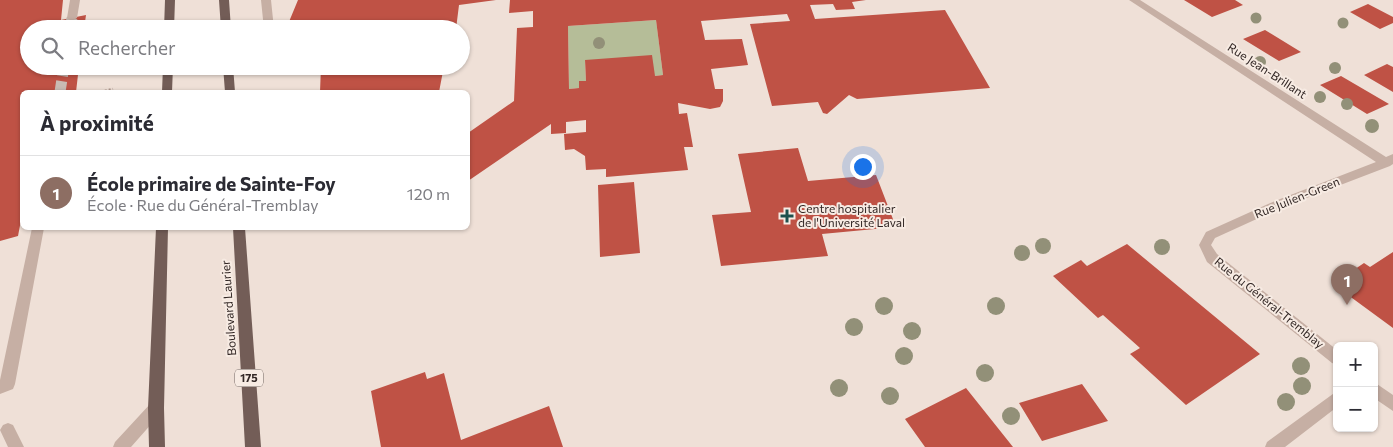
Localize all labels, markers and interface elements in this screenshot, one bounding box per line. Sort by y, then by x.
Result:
search box [20,20,470,75]
icon: search [38,34,66,62]
text: Rechercher [78,36,176,59]
street label: Rue Jean-Brillant [1225,39,1310,102]
text: À proximité [40,110,154,135]
your location [850,154,876,180]
text: École primaire de Sainte-Foy [87,172,336,195]
street label: Rue Julien-Green [1252,174,1342,222]
text: 1 [52,184,60,203]
text: 120 m [407,184,450,203]
text: École · Rue du Général-Tremblay [87,195,318,214]
place label: Centre hospitalier de l'Université Laval [798,201,905,229]
marker: Centre hospitalier de l'Université Laval [780,209,794,223]
street label: Rue du Général-Tremblay [1212,254,1327,351]
street label: Boulevard Laurier [218,260,238,356]
pin: 1 [1331,264,1363,305]
map controls [1333,342,1378,432]
button: + [1333,342,1378,387]
road number: 175 [235,369,263,386]
button: − [1333,387,1378,432]

